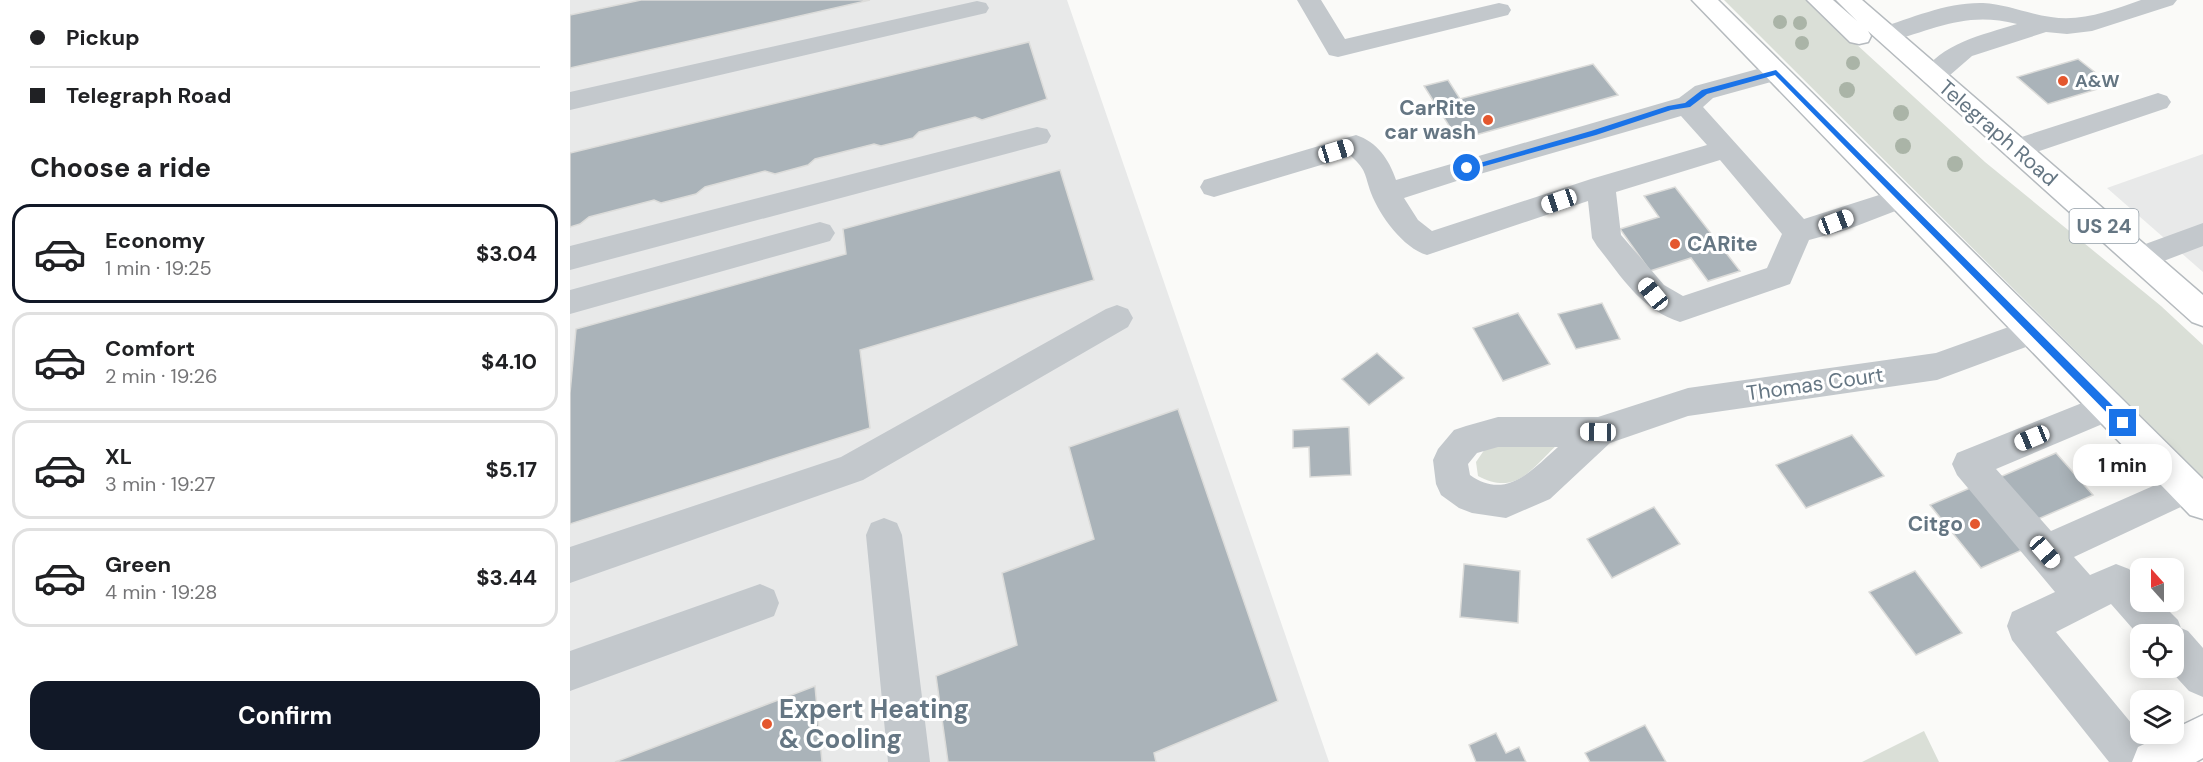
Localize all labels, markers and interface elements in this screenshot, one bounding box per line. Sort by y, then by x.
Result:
text: Pickup [66,23,140,52]
place label: A&W [2075,69,2120,93]
street label: Telegraph Road [1933,74,2063,192]
marker: A&W [2056,74,2070,88]
text: Telegraph Road [66,81,231,110]
place label: CarRite car wash [1384,94,1476,146]
marker: CarRite car wash [1481,113,1495,127]
car [1316,137,1356,165]
text: Choose a ride [30,150,211,185]
route start [1453,154,1480,181]
car [1539,187,1579,215]
car [1816,207,1856,237]
road number: US 24 [2070,209,2138,243]
text: Economy [105,226,205,255]
icon: car [33,227,87,281]
place label: CARite [1687,230,1758,258]
marker: CARite [1668,237,1682,251]
text: $3.04 [476,239,537,268]
text: 1 min · 19:25 [105,255,212,281]
car [1635,274,1671,314]
text: Comfort [105,334,195,363]
icon: car [33,335,87,389]
text: $4.10 [481,347,537,376]
street label: Thomas Court [1745,361,1885,407]
text: 2 min · 19:26 [105,363,217,389]
route end [2109,409,2136,436]
car [1580,423,1616,441]
car [2012,423,2052,453]
text: XL [105,442,132,471]
icon: car [33,443,87,497]
callout: 1 min [2074,444,2172,486]
text: 1 min [2098,452,2147,478]
text: $5.17 [485,455,537,484]
text: 3 min · 19:27 [105,471,216,497]
place label: Citgo [1908,510,1963,538]
marker: Citgo [1968,517,1982,531]
car [2026,533,2064,571]
text: Green [105,550,171,579]
icon: car [33,551,87,605]
north arrow [2130,558,2184,612]
map controls [2130,558,2184,744]
text: $3.44 [476,563,537,592]
text: 4 min · 19:28 [105,579,217,605]
button: locate [2130,624,2184,678]
button: Confirm [30,681,540,750]
button: layers [2130,690,2184,744]
place label: Expert Heating & Cooling [779,692,969,756]
marker: Expert Heating & Cooling [760,717,774,731]

